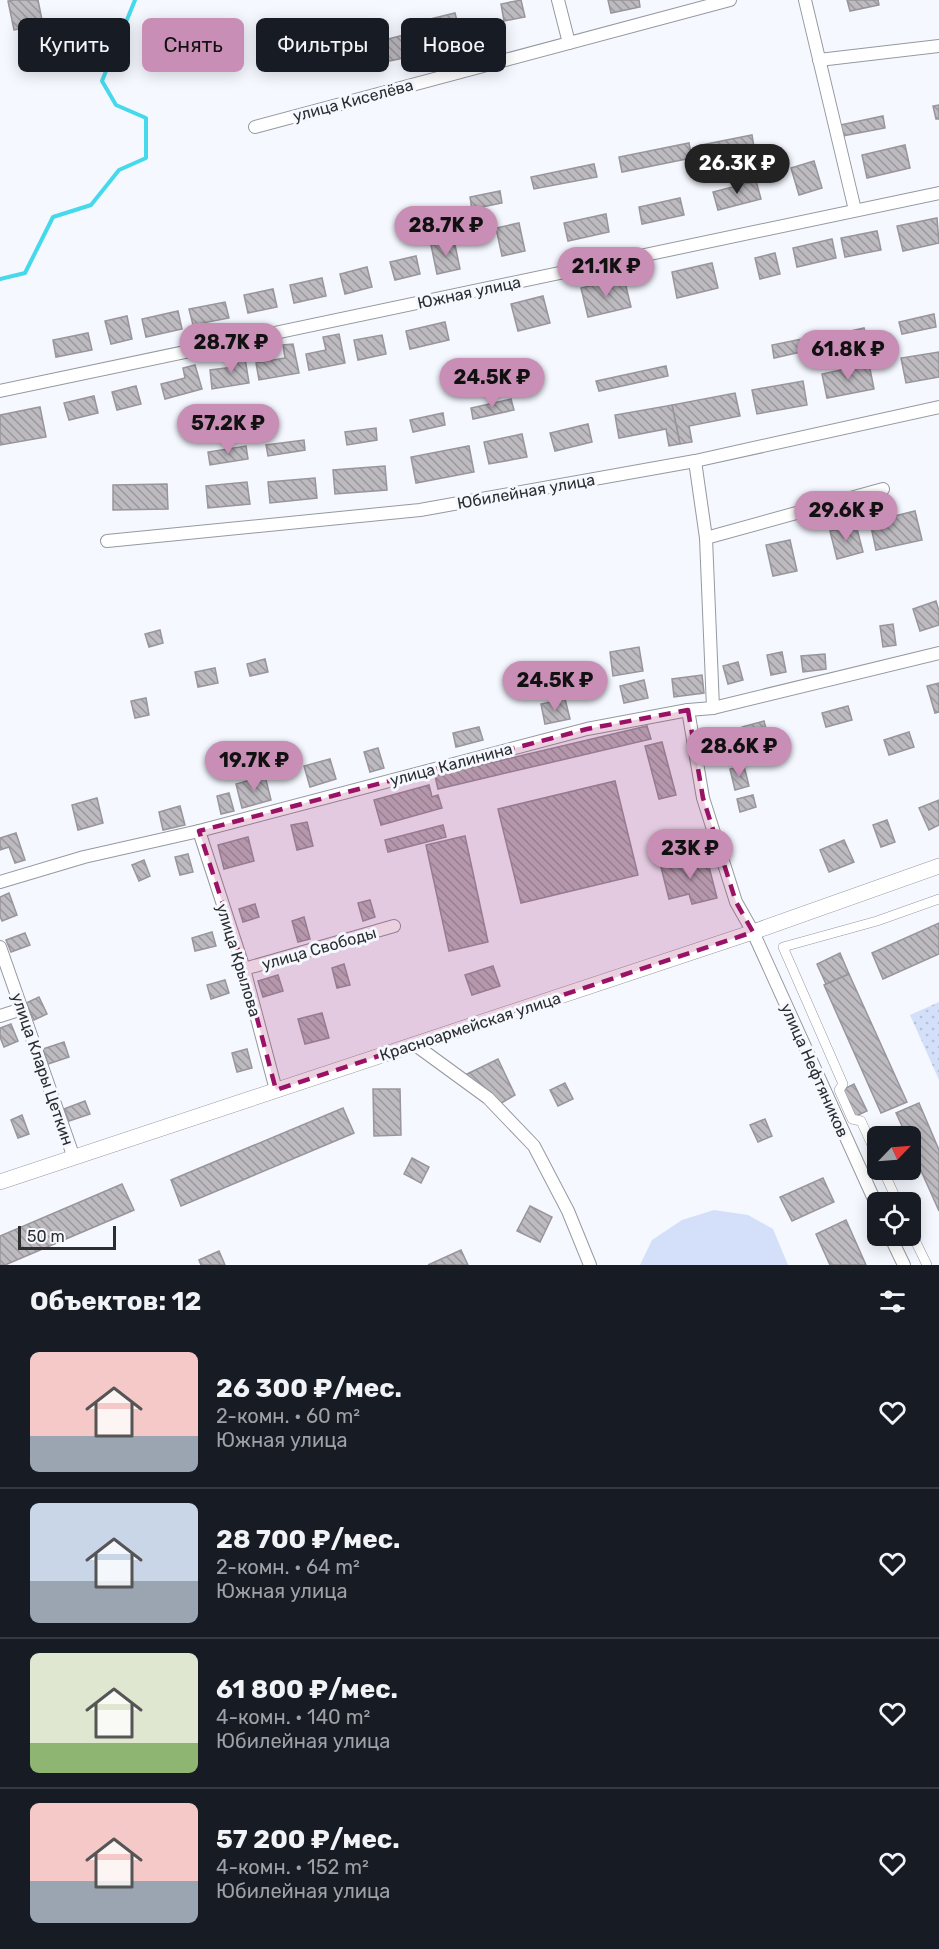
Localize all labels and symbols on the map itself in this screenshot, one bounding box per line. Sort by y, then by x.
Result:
street label: улица Киселёва [291,75,415,126]
pin: 26.3K ₽ [682,144,792,195]
pin: 28.7K ₽ [391,206,501,257]
pin: 21.1K ₽ [551,247,661,298]
street label: Южная улица [416,272,523,313]
pin: 28.7K ₽ [176,323,286,374]
pin: 61.8K ₽ [793,330,903,381]
pin: 24.5K ₽ [437,358,547,409]
pin: 57.2K ₽ [173,404,283,455]
street label: Юбилейная улица [456,470,596,513]
pin: 29.6K ₽ [791,491,901,542]
pin: 24.5K ₽ [500,661,610,712]
pin: 28.6K ₽ [684,727,794,778]
street label: улица Калинина [388,739,514,790]
pin: 19.7K ₽ [199,741,309,792]
pin: 23K ₽ [648,829,732,880]
street label: улица Крылова [212,901,265,1019]
street label: улица Свободы [260,923,379,974]
street label: Красноармейская улица [377,988,563,1065]
street label: улица Клары Цеткин [8,990,78,1148]
street label: улица Нефтяников [776,1000,853,1140]
north arrow [867,1126,921,1180]
scale bar [18,1223,116,1250]

